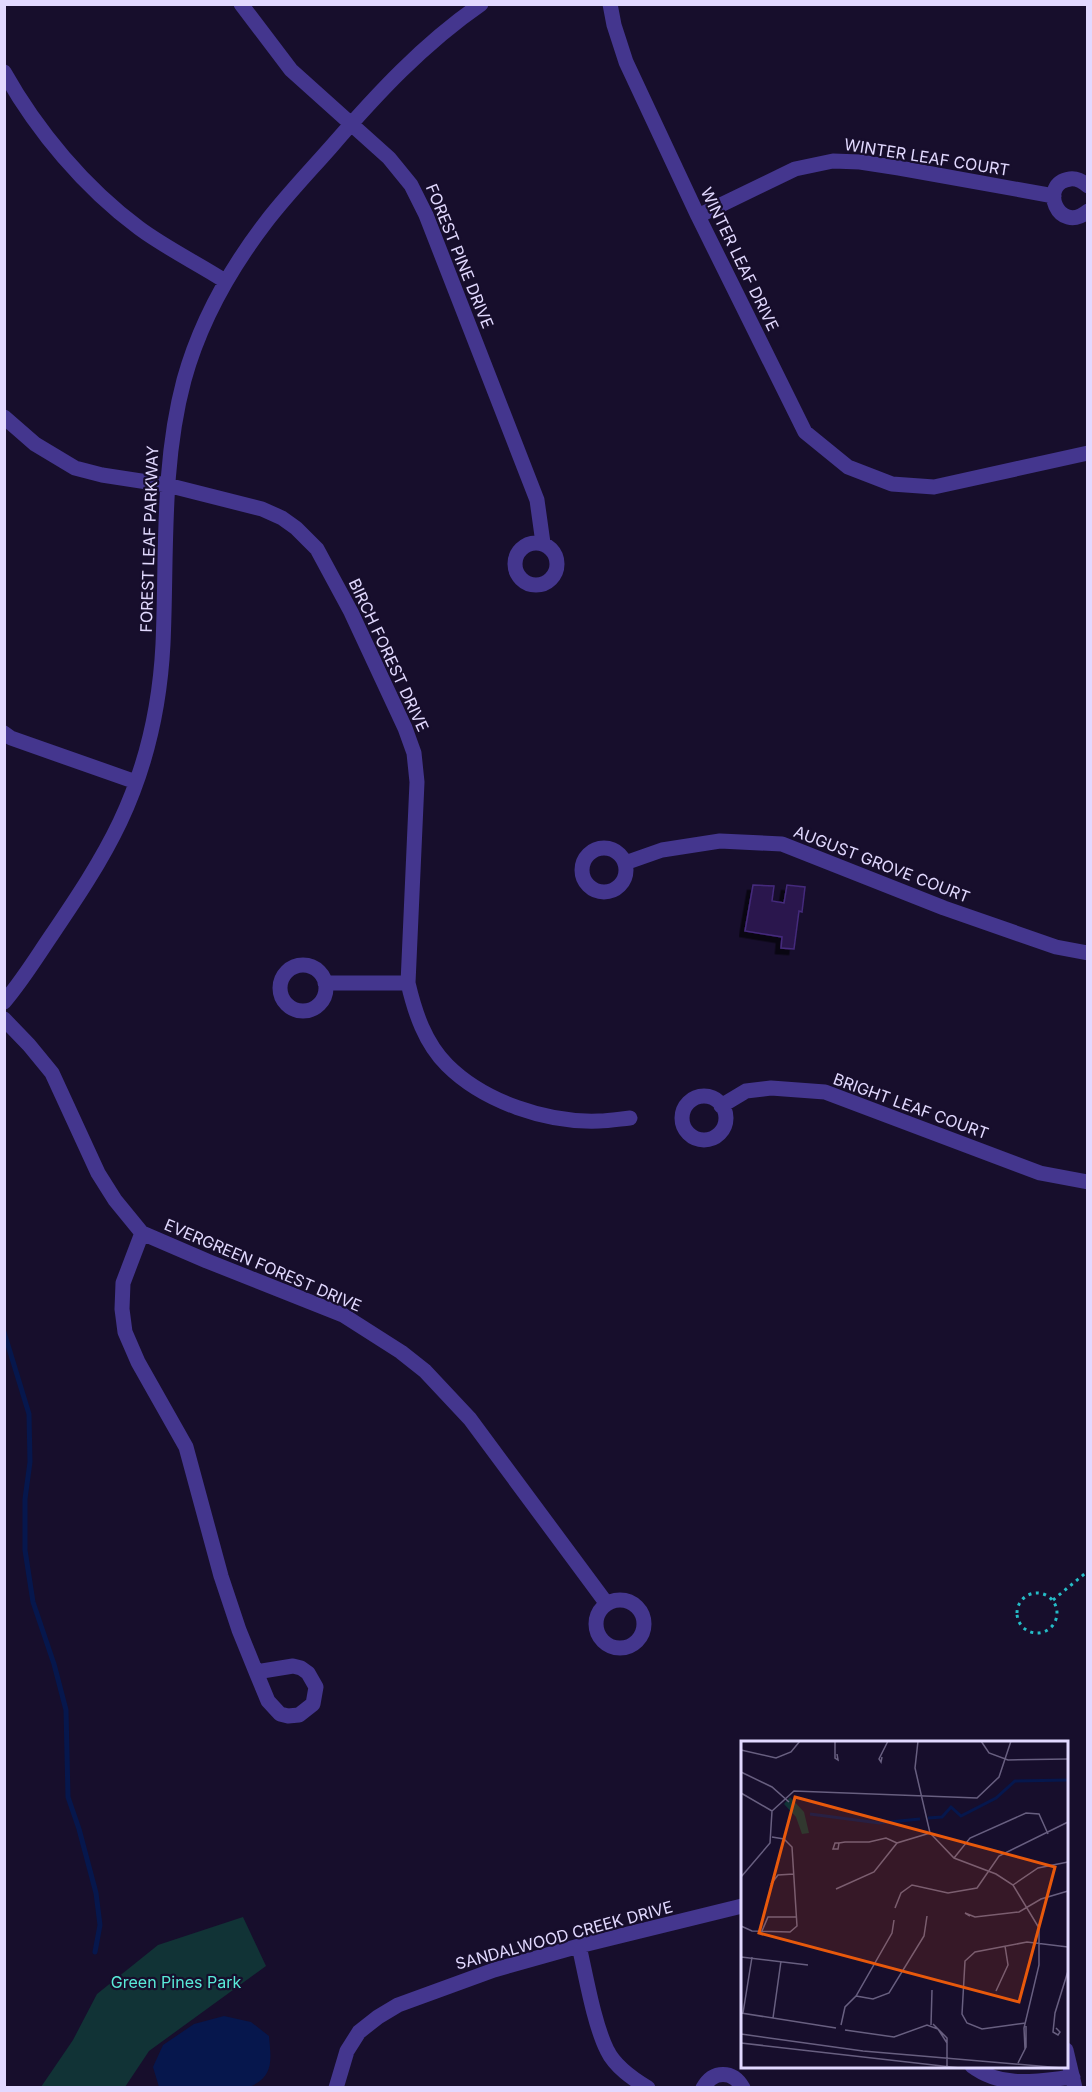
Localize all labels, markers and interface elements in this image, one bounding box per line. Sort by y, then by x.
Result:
street label: WINTER LEAF COURT [843,134,1011,180]
street label: FOREST PINE DRIVE [422,181,498,331]
street label: WINTER LEAF DRIVE [697,184,783,334]
street label: FOREST LEAF PARKWAY [136,445,162,633]
street label: BIRCH FOREST DRIVE [345,575,433,735]
street label: AUGUST GROVE COURT [791,821,973,907]
street label: BRIGHT LEAF COURT [831,1069,991,1143]
street label: EVERGREEN FOREST DRIVE [161,1214,365,1316]
inset map [741,1741,1068,2068]
street label: SANDALWOOD CREEK DRIVE [453,1896,675,1974]
park label: Green Pines Park [111,1972,241,1992]

